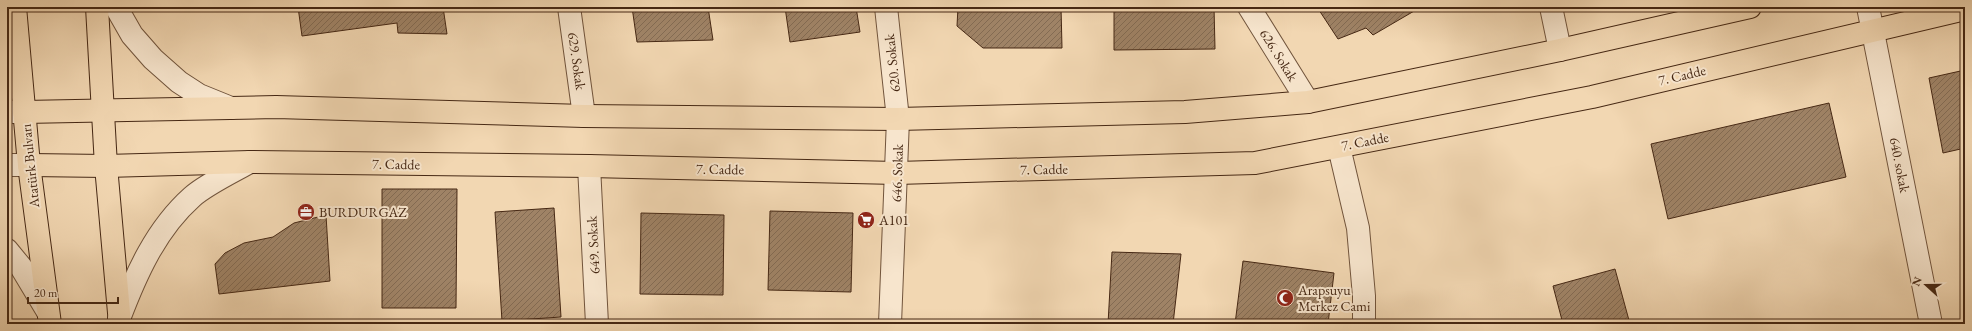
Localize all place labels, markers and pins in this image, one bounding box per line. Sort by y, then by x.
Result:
office icon: BURDURGAZ [296,202,316,222]
place label: BURDURGAZ [319,203,407,221]
supermarket icon: A101 [856,210,876,230]
place label: A101 [878,211,909,229]
place label: Arapsuyu Merkez Cami [1297,281,1371,315]
mosque icon: Arapsuyu Merkez Cami [1275,288,1295,308]

